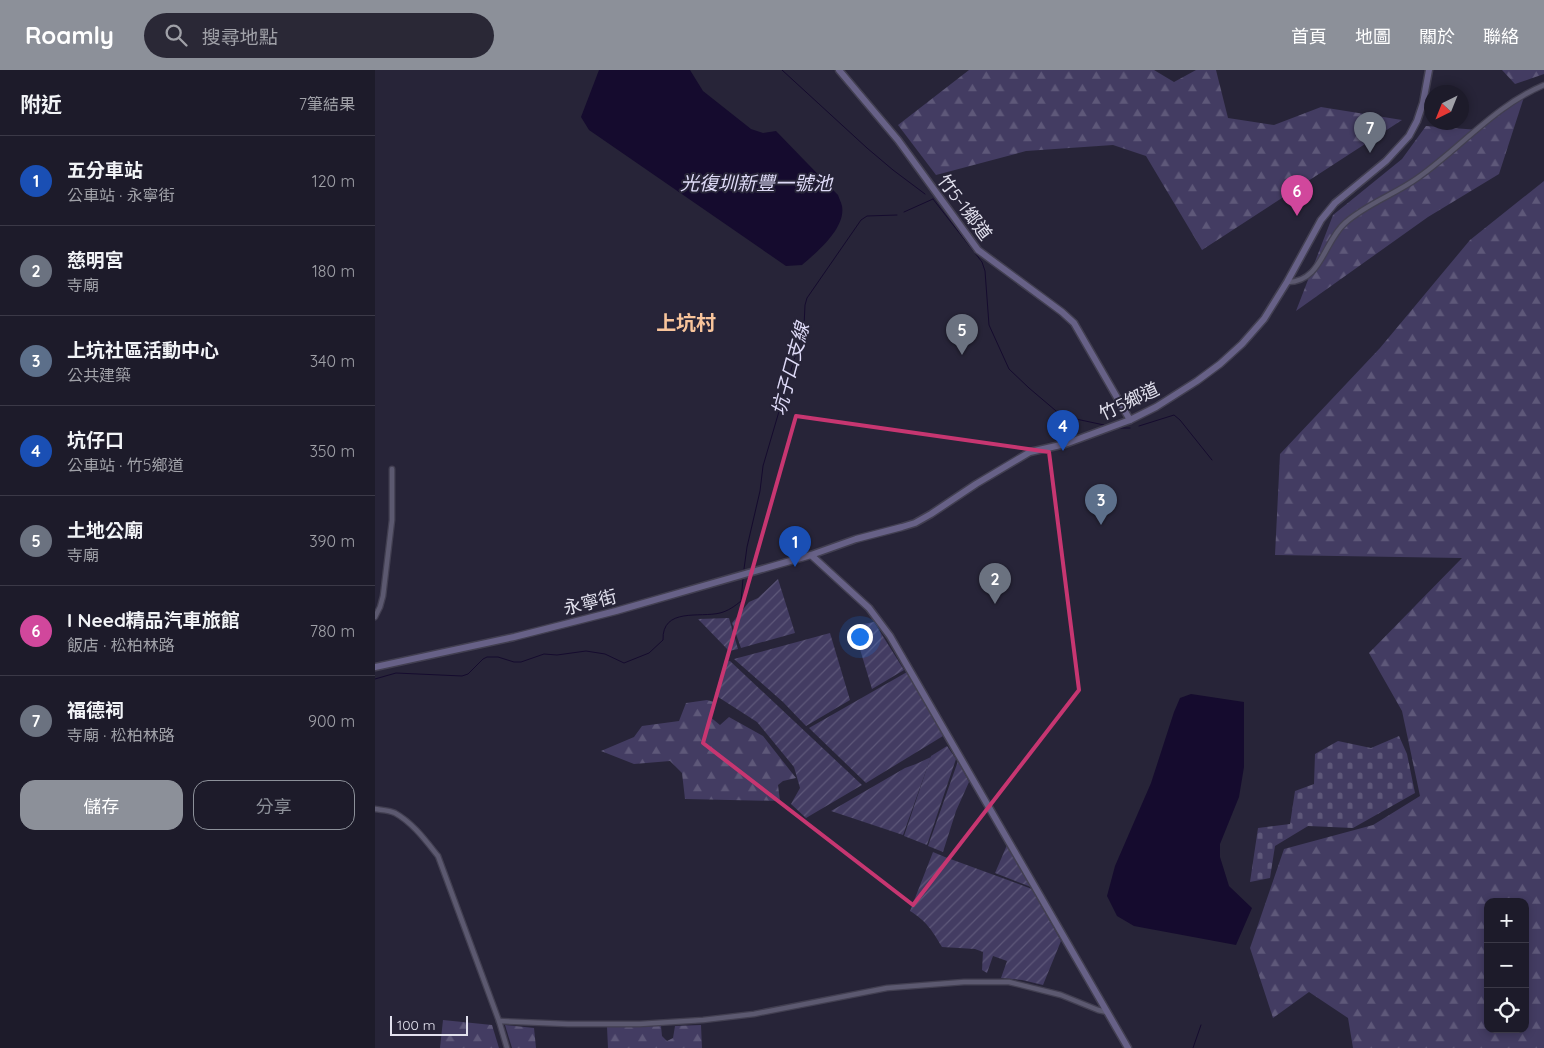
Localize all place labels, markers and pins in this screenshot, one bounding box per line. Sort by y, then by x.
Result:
pin: 7 [1354,112,1386,153]
pin: 6 [1281,175,1313,216]
pin: 5 [946,314,978,355]
pin: 4 [1047,410,1079,451]
pin: 3 [1085,484,1117,525]
pin: 1 [779,526,811,567]
pin: 2 [979,563,1011,604]

